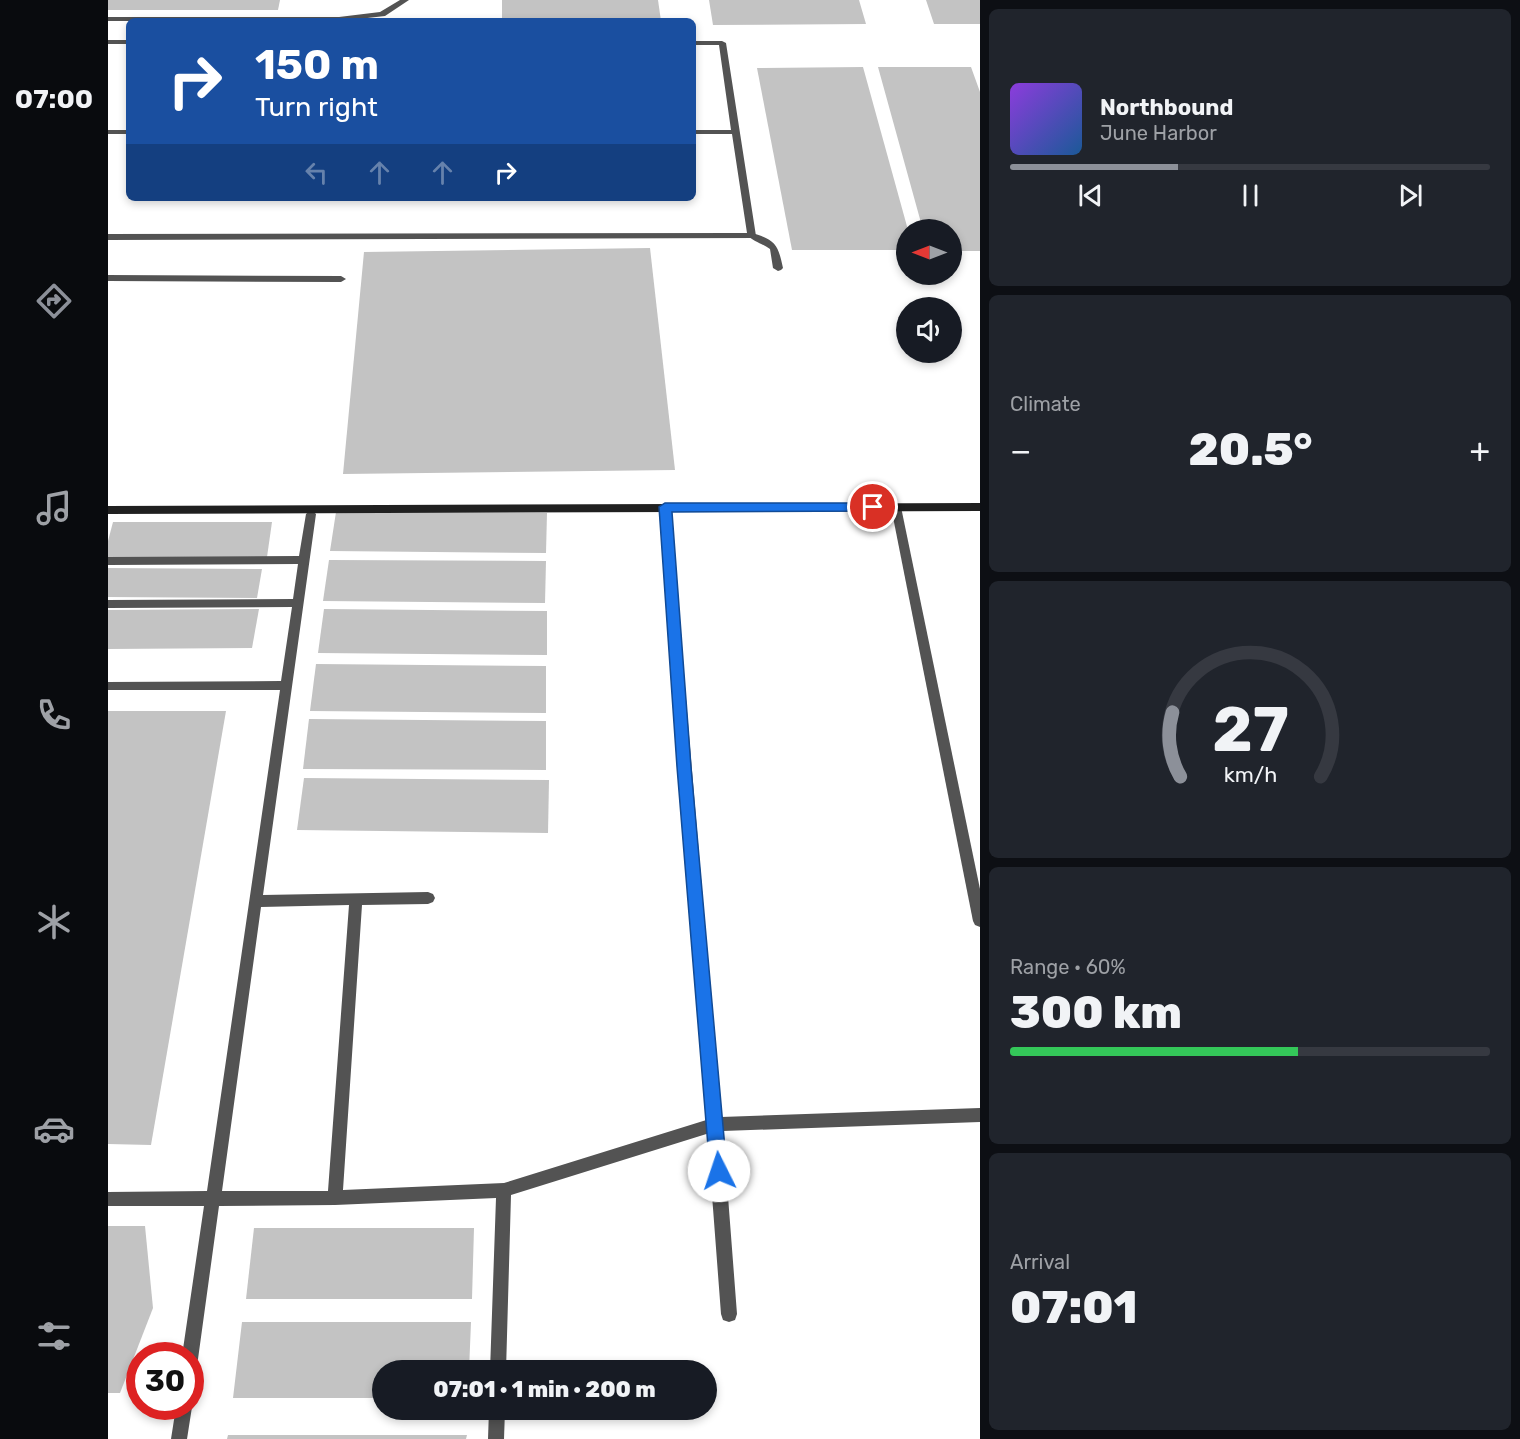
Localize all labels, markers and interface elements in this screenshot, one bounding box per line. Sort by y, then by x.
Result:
text: 150 m [255,40,379,90]
icon: right [156,42,234,120]
text: 07:00 [15,83,93,115]
text: Turn right [255,91,378,123]
text: Northbound [1100,94,1233,121]
text: June Harbor [1100,121,1217,145]
icon: left [300,156,333,189]
icon: ahead [363,156,396,189]
icon: ahead [426,156,459,189]
icon: right [489,156,522,189]
icon: previous [1074,179,1107,212]
icon: pause [1234,179,1267,212]
icon: next [1394,179,1427,212]
north arrow [896,219,962,285]
map controls [896,219,962,363]
icon: directions [33,280,75,322]
button: sound [896,297,962,363]
text: Climate [1010,392,1081,416]
text: 20.5° [1188,423,1313,476]
text: − [1010,431,1031,470]
text: + [1469,431,1490,470]
pin [847,481,898,532]
icon: music [33,487,75,529]
icon: arrive [856,490,889,523]
text: 27 [1212,693,1288,767]
icon: phone [33,694,75,736]
text: km/h [1223,762,1277,787]
icon: climate [33,901,75,943]
text: Range · 60% [1010,955,1126,979]
text: 300 km [1010,986,1182,1039]
icon: car [33,1108,75,1150]
position arrow [687,1139,751,1203]
text: Arrival [1010,1250,1070,1274]
text: 07:01 [1010,1281,1137,1334]
icon: filters [33,1315,75,1357]
speed limit sign: 30 [126,1342,204,1420]
text: 07:01 · 1 min · 200 m [433,1376,656,1403]

